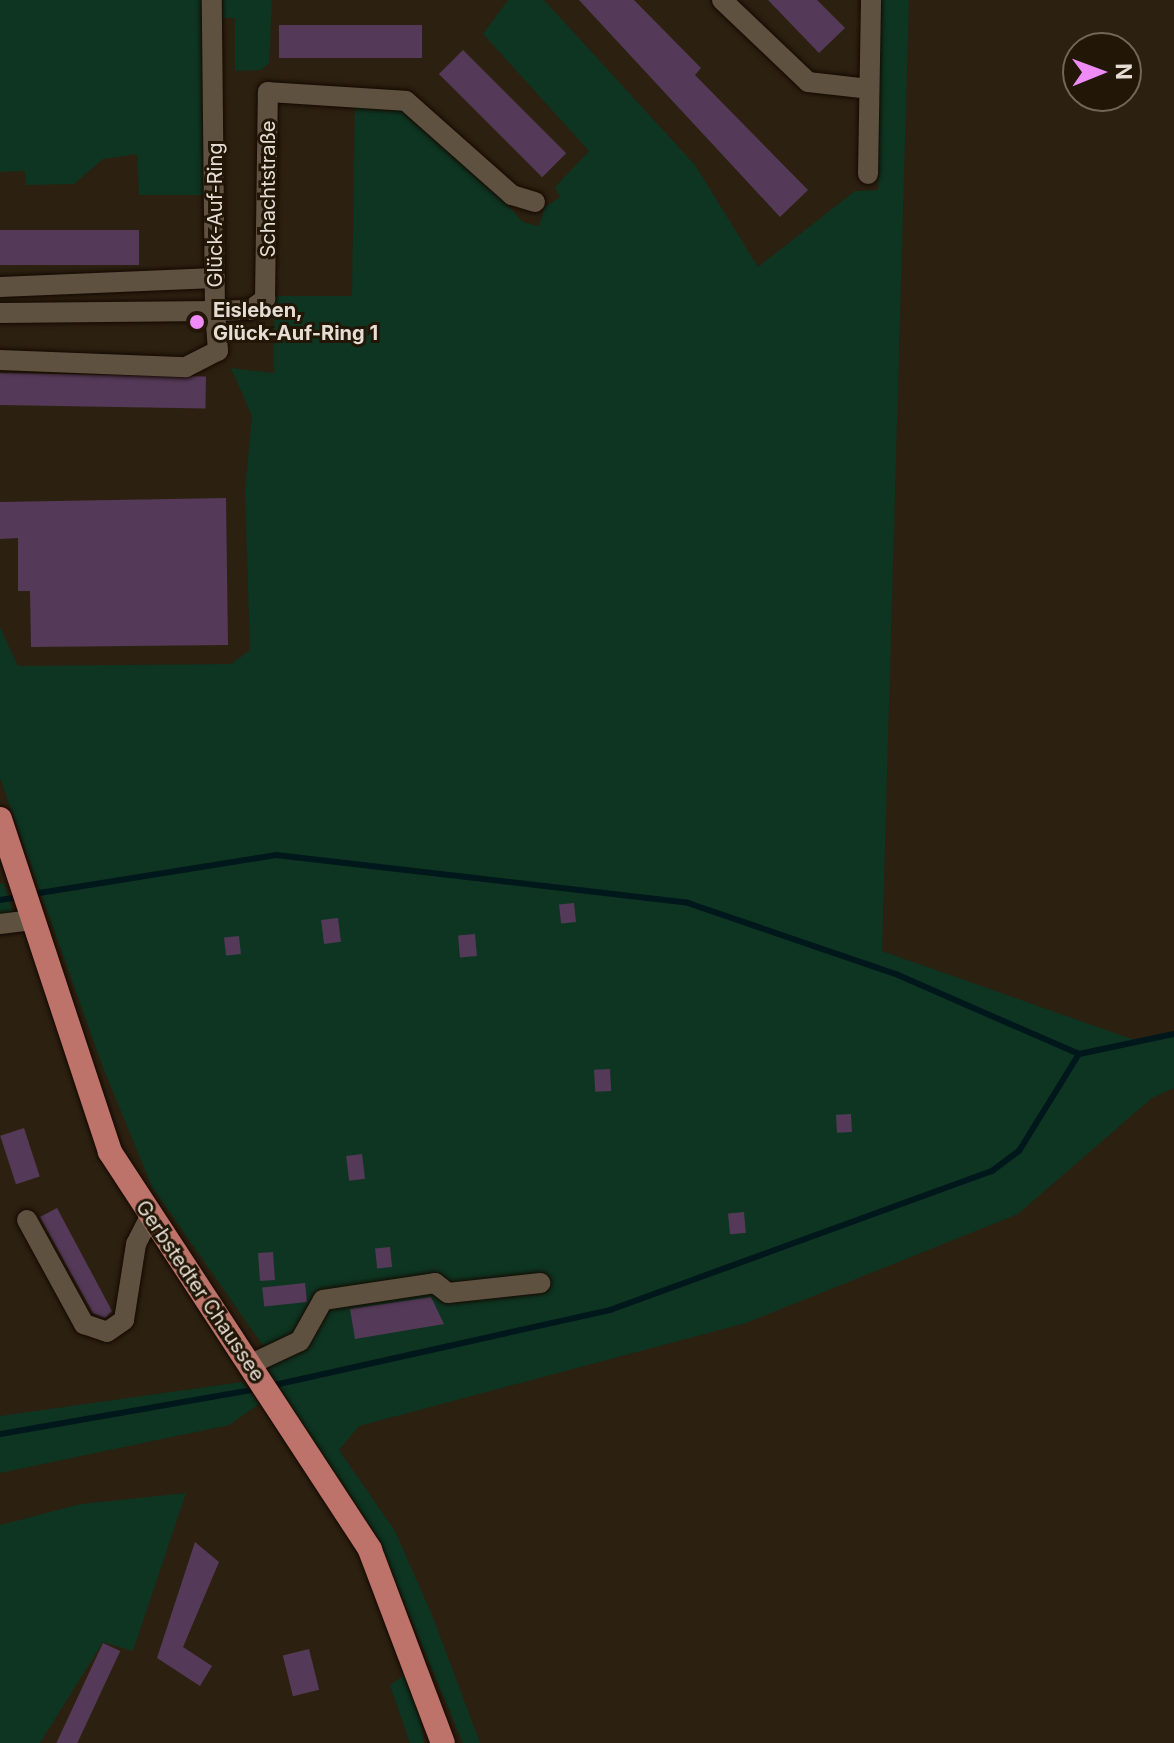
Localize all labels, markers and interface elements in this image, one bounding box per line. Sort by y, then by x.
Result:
north arrow [1062,32,1142,112]
text: N [1111,63,1137,80]
street label: Schachtstraße [256,121,280,257]
street label: Glück-Auf-Ring [203,142,227,288]
place label: Eisleben, Glück-Auf-Ring 1 [213,298,378,345]
marker: Eisleben, Glück-Auf-Ring 1 [188,313,206,331]
street label: Gerbstedter Chaussee [131,1196,269,1386]

